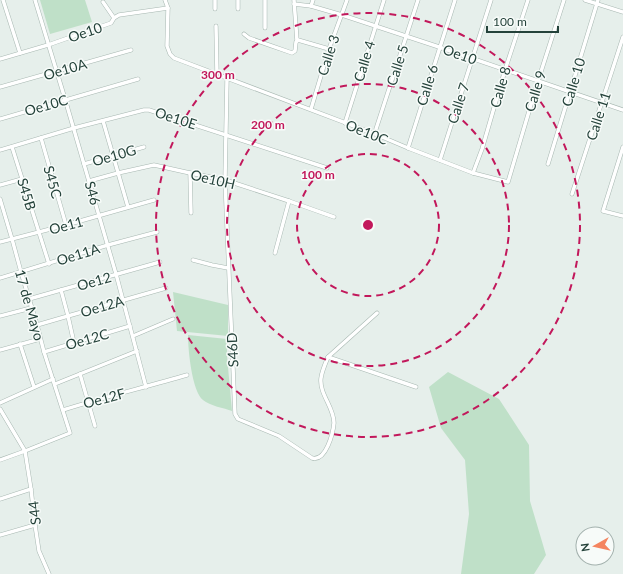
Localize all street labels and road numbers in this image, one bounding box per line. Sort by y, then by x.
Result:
street label: Oe10 [66,18,104,46]
street label: Calle 3 [313,32,343,78]
street label: Calle 4 [350,38,378,84]
street label: Oe10 [441,40,479,68]
street label: Calle 5 [382,42,412,88]
street label: Oe10A [41,55,89,83]
street label: Calle 10 [558,56,588,108]
street label: Calle 6 [413,62,441,108]
street label: Calle 8 [486,64,514,110]
street label: Calle 9 [521,68,549,114]
street label: Calle 7 [443,80,473,126]
street label: Calle 11 [582,90,614,142]
street label: Oe10C [22,91,70,119]
street label: Oe10E [153,103,199,133]
street label: Oe10C [343,116,391,148]
street label: Oe10G [90,141,138,169]
street label: S45C [40,164,66,201]
street label: Oe10H [189,166,237,192]
street label: S45B [14,176,40,212]
street label: S46 [82,179,104,207]
street label: Oe11 [47,212,85,238]
street label: Oe11A [54,239,102,269]
street label: 17 de Mayo [12,267,48,343]
street label: Oe12 [75,268,113,294]
street label: Oe12A [78,292,126,320]
street label: Oe12C [63,325,111,353]
street label: S46D [223,332,241,368]
street label: Oe12F [81,384,127,412]
street label: S44 [24,500,44,526]

